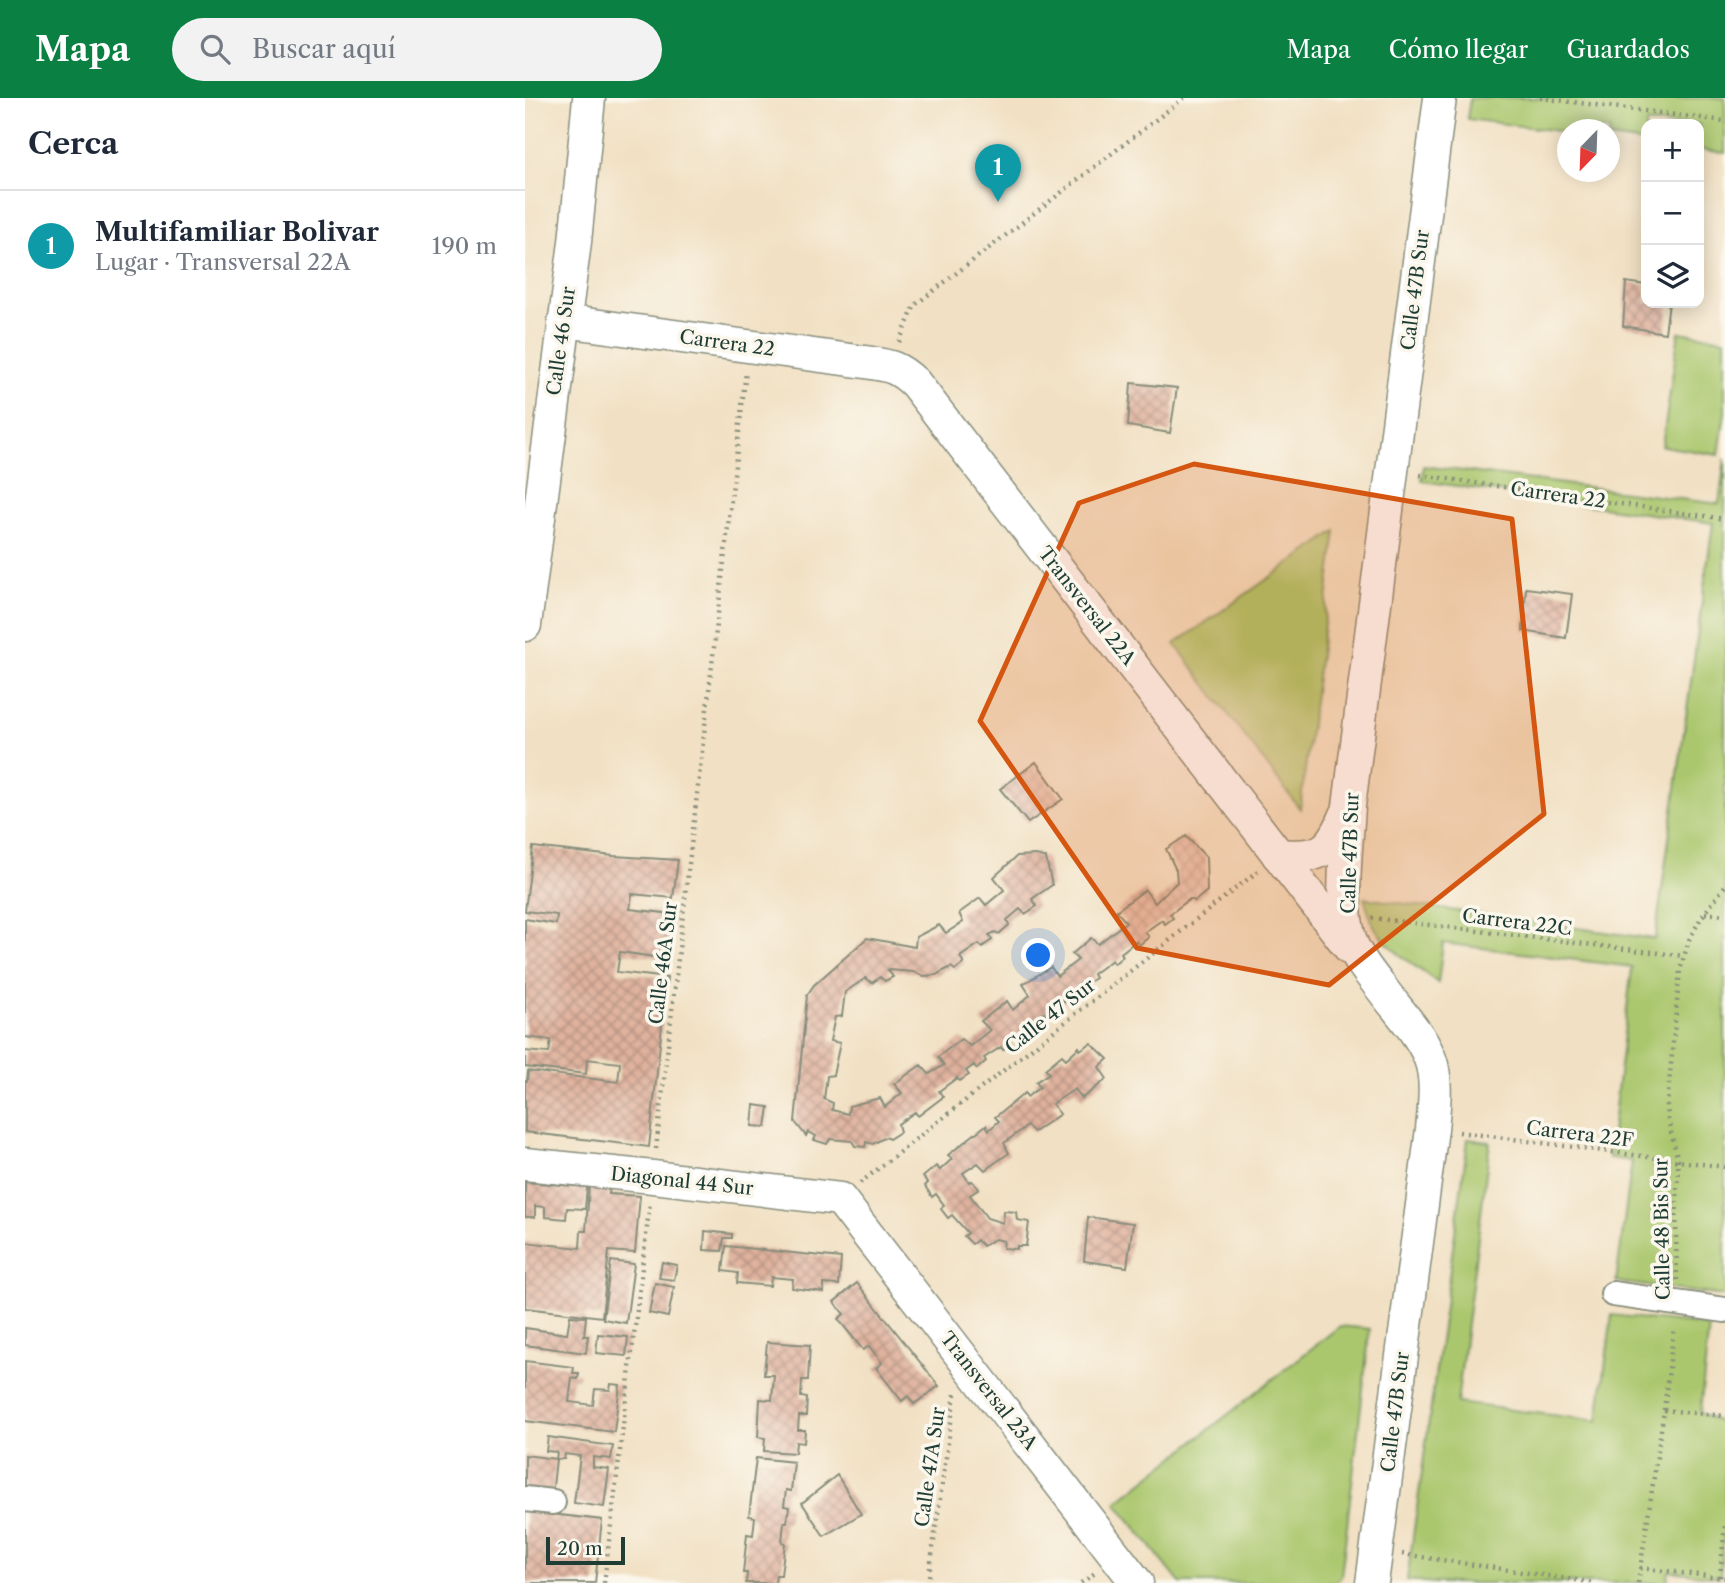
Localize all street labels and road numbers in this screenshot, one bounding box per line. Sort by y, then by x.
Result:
street label: Calle 47B Sur [1396,228,1434,352]
street label: Calle 46 Sur [542,285,580,397]
street label: Carrera 22 [678,325,776,361]
street label: Carrera 22 [1509,477,1607,513]
street label: Transversal 22A [1033,542,1141,671]
street label: Calle 47B Sur [1336,792,1364,914]
street label: Calle 46A Sur [644,900,682,1026]
street label: Carrera 22C [1461,904,1573,940]
street label: Calle 47 Sur [1000,974,1100,1058]
street label: Carrera 22F [1525,1116,1635,1152]
street label: Calle 48 Bis Sur [1649,1158,1675,1300]
street label: Diagonal 44 Sur [609,1162,755,1200]
street label: Transversal 23A [936,1327,1043,1455]
street label: Calle 47B Sur [1376,1350,1414,1474]
street label: Calle 47A Sur [910,1406,950,1528]

